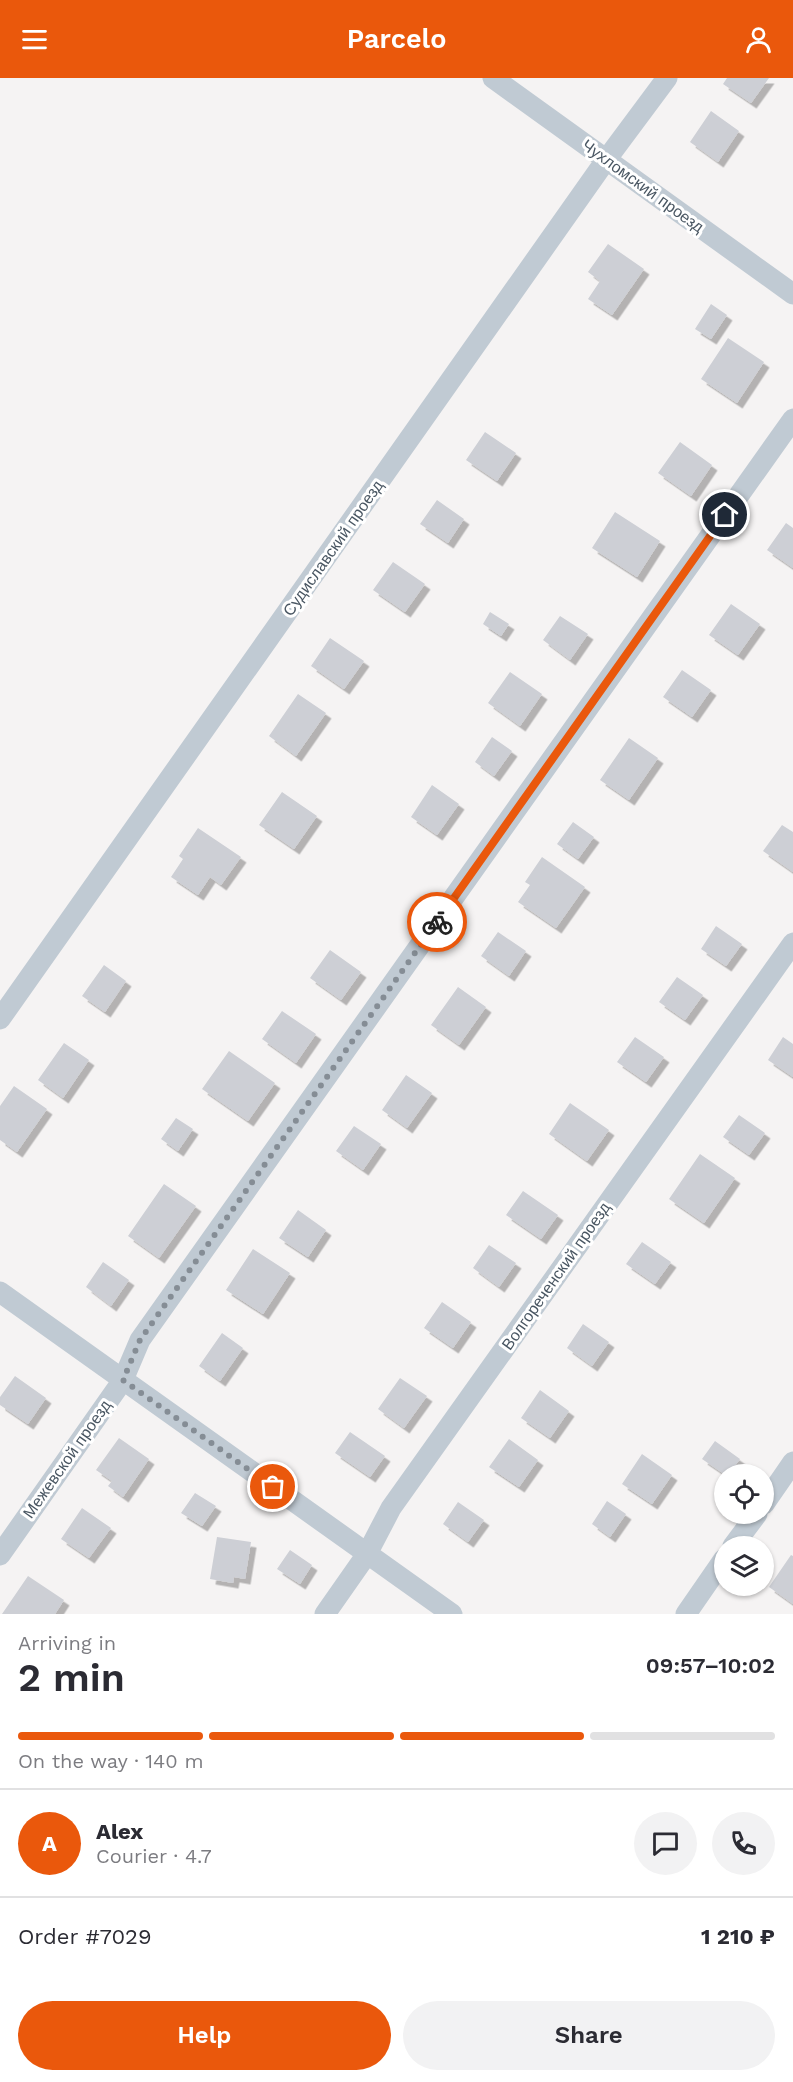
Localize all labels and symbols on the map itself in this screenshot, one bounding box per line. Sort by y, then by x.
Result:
street label: Чухломский проезд [578,135,708,237]
street label: Судиславский проезд [279,476,387,620]
pin [699,489,750,540]
courier [407,892,467,952]
street label: Волгореченский проезд [498,1198,615,1354]
street label: Межевской проезд [19,1396,115,1522]
pin [247,1461,298,1512]

